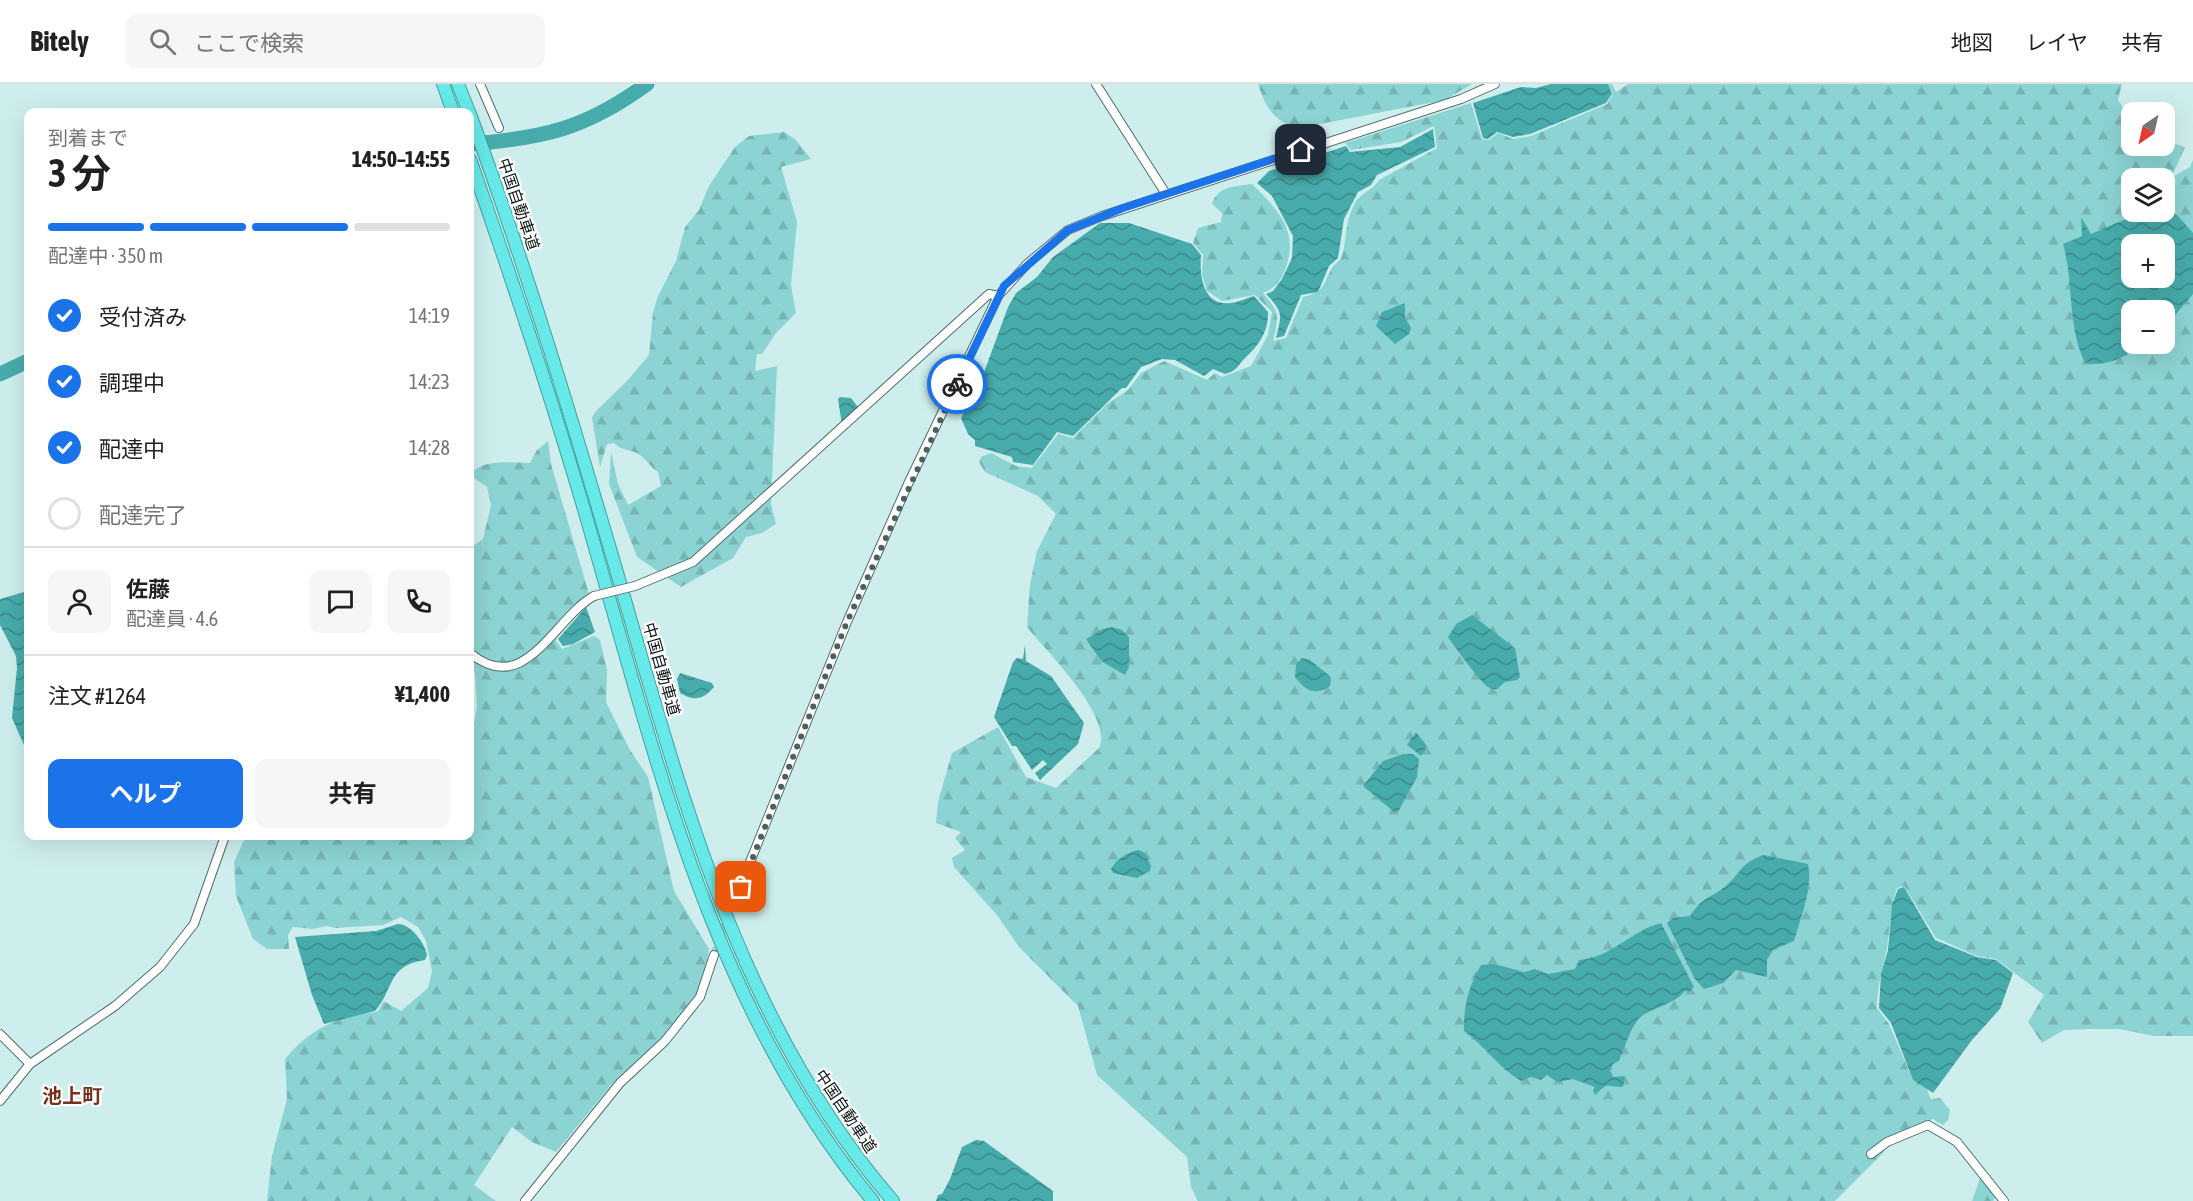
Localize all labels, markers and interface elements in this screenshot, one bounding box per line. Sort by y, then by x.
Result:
search box [125,14,545,68]
text: Bitely [30,25,89,57]
icon: search [146,25,179,58]
text: ここで検索 [194,30,304,56]
text: 地図 [1951,30,1993,54]
text: レイヤ [2026,30,2088,54]
text: 共有 [2121,30,2163,54]
north arrow [2121,102,2175,156]
map controls [2121,102,2175,354]
pin [1275,124,1326,175]
text: 到着まで [48,126,128,149]
icon: home [1284,133,1317,166]
text: 14:50–14:55 [352,146,450,172]
text: 3 分 [48,151,111,195]
street label: 中国自動車道 [495,156,543,252]
button: layers [2121,168,2175,222]
button: + [2121,234,2175,288]
text: 配達中 · 350 m [48,244,163,267]
icon: check [48,299,81,332]
button: − [2121,300,2175,354]
text: 受付済み [99,304,187,330]
text: 14:19 [409,304,450,327]
courier [927,354,987,414]
icon: check [48,365,81,398]
icon: bike [941,368,974,401]
text: 調理中 [99,370,165,396]
text: 14:23 [409,370,450,393]
icon: check [48,431,81,464]
text: 配達中 [99,436,165,462]
text: 14:28 [409,436,450,459]
text: 配達完了 [99,502,187,528]
button: person [48,570,111,633]
button: chat [309,570,372,633]
button: phone [387,570,450,633]
text: 佐藤 [126,576,170,602]
text: 配達員 · 4.6 [126,607,218,630]
street label: 中国自動車道 [640,620,684,718]
text: ¥1,400 [395,681,450,707]
text: 注文 #1264 [48,683,146,709]
button: ヘルプ [48,759,243,828]
button: 共有 [255,759,450,828]
pin [715,861,766,912]
icon: bag [724,870,757,903]
street label: 中国自動車道 [812,1066,880,1156]
district label: 池上町 [42,1084,102,1107]

